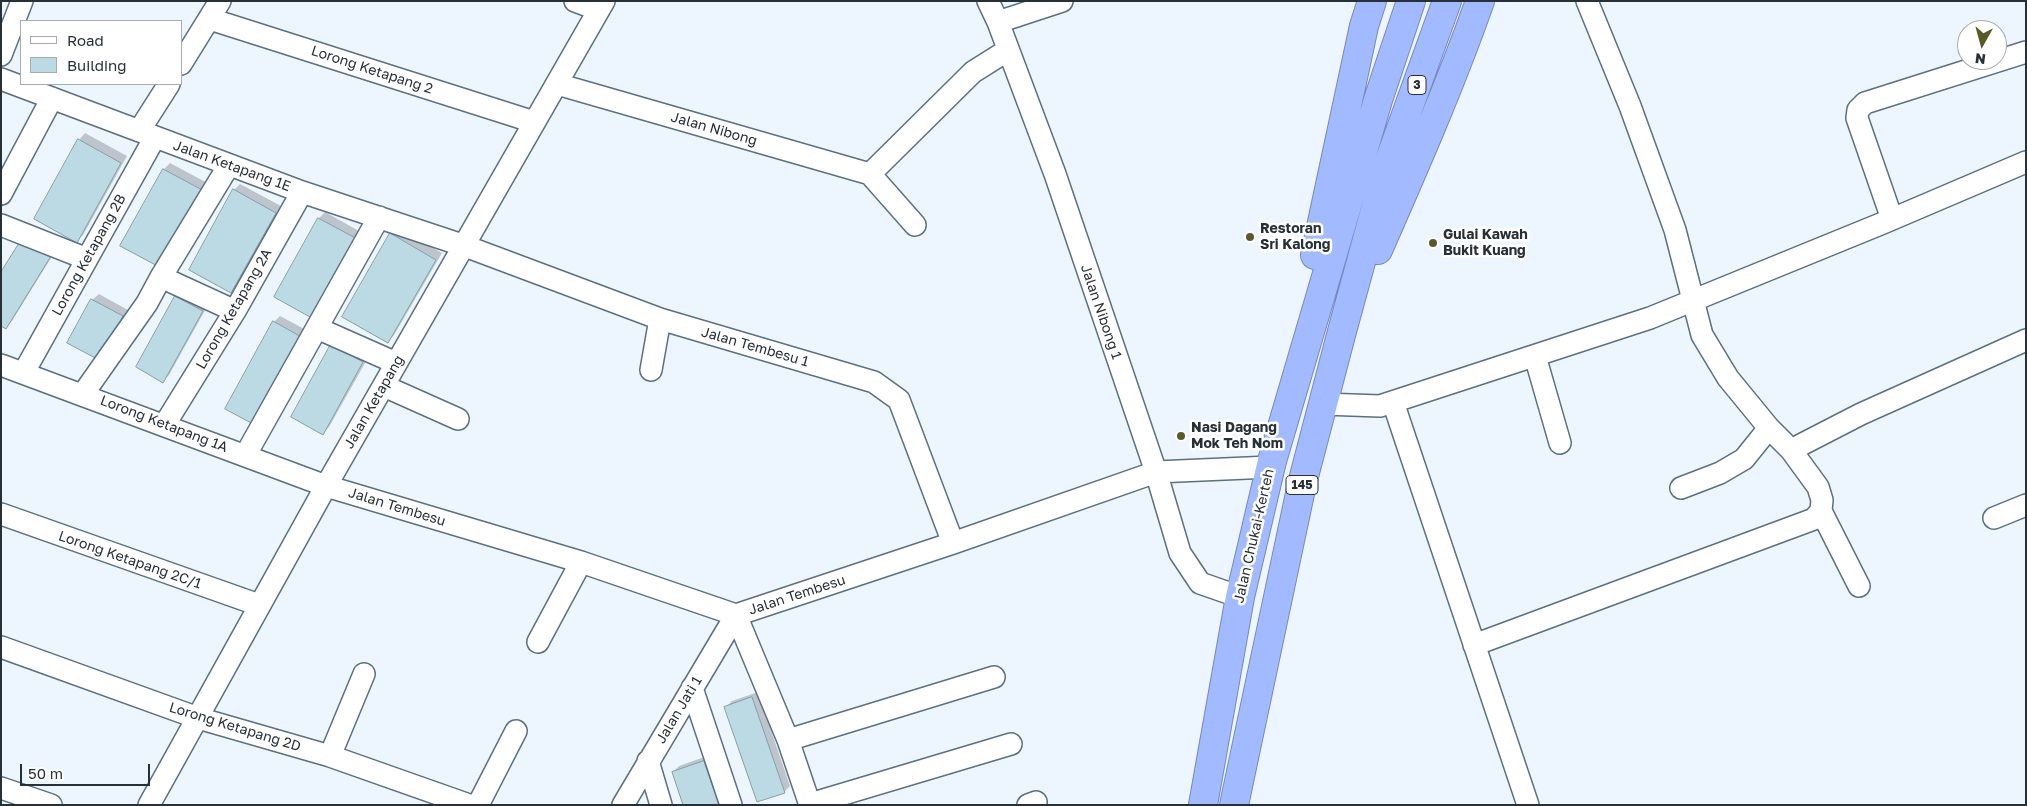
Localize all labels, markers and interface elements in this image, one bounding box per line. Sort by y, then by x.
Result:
legend [20,20,182,85]
north arrow [1957,20,2007,70]
text: Road [67,31,104,49]
street label: Lorong Ketapang 2 [309,42,435,98]
text: N [1974,50,1987,68]
text: Building [67,56,127,74]
road number: 3 [1408,76,1426,94]
street label: Jalan Nibong [669,109,759,149]
street label: Jalan Ketapang 1E [171,137,293,195]
street label: Lorong Ketapang 2B [49,191,129,319]
place label: Restoran Sri Kalong [1260,221,1330,253]
place label: Gulai Kawah Bukit Kuang [1443,227,1528,260]
marker: Restoran Sri Kalong [1244,231,1256,243]
marker: Gulai Kawah Bukit Kuang [1427,237,1439,249]
street label: Lorong Ketapang 2A [193,246,275,372]
street label: Jalan Nibong 1 [1077,262,1125,362]
street label: Jalan Tembesu 1 [699,324,811,370]
street label: Jalan Ketapang [340,352,408,452]
street label: Lorong Ketapang 1A [98,392,230,456]
place label: Nasi Dagang Mok Teh Nom [1191,420,1283,452]
marker: Nasi Dagang Mok Teh Nom [1175,430,1187,442]
street label: Jalan Chukai-Kerteh [1230,467,1278,605]
road number: 145 [1286,476,1318,494]
street label: Jalan Tembesu [346,484,448,530]
street label: Lorong Ketapang 2C/1 [56,528,204,592]
street label: Jalan Tembesu [747,571,847,619]
street label: Jalan Jati 1 [652,673,706,747]
street label: Lorong Ketapang 2D [167,699,303,755]
scale bar [22,754,152,786]
text: 50 m [28,764,63,782]

